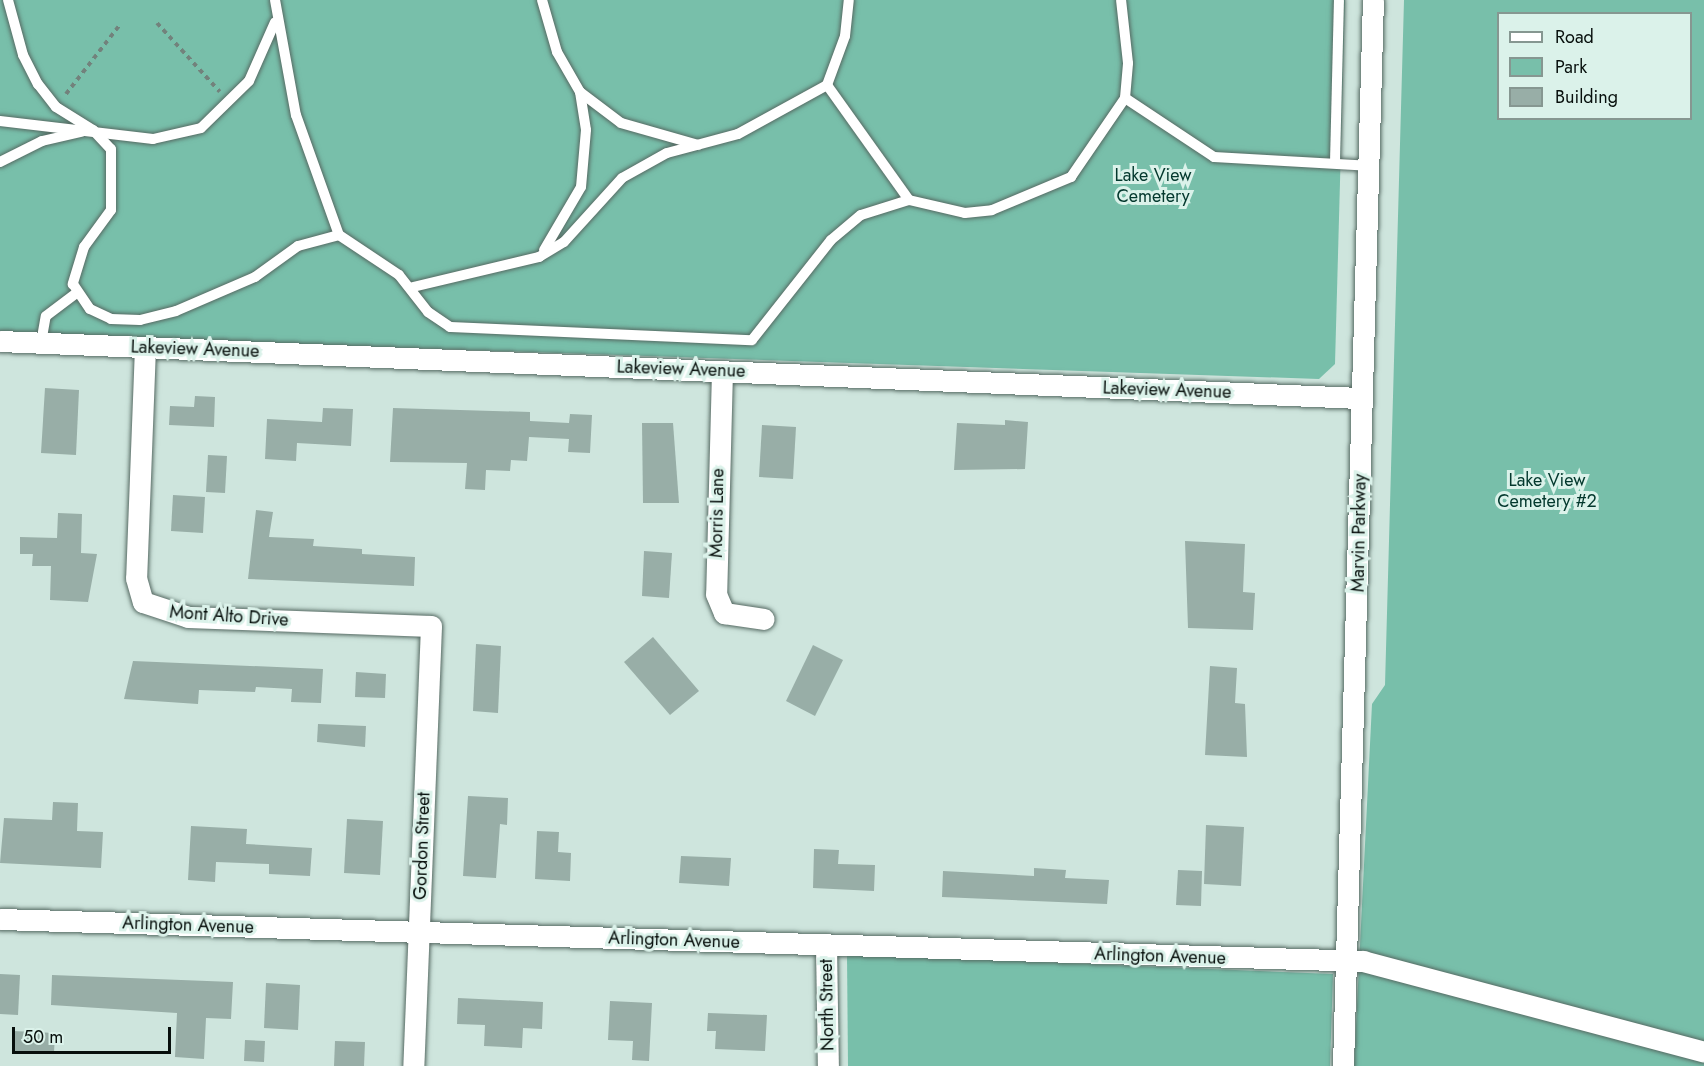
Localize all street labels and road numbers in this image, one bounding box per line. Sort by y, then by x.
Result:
street label: Lakeview Avenue [130,336,260,362]
street label: Lakeview Avenue [616,356,746,382]
street label: Lakeview Avenue [1102,377,1232,403]
street label: Morris Lane [705,468,729,558]
street label: Marvin Parkway [1347,474,1371,592]
street label: Mont Alto Drive [169,601,289,631]
street label: Gordon Street [409,792,435,900]
street label: Arlington Avenue [122,912,254,938]
street label: Arlington Avenue [608,927,740,953]
street label: Arlington Avenue [1094,943,1226,969]
street label: North Street [815,959,839,1051]

